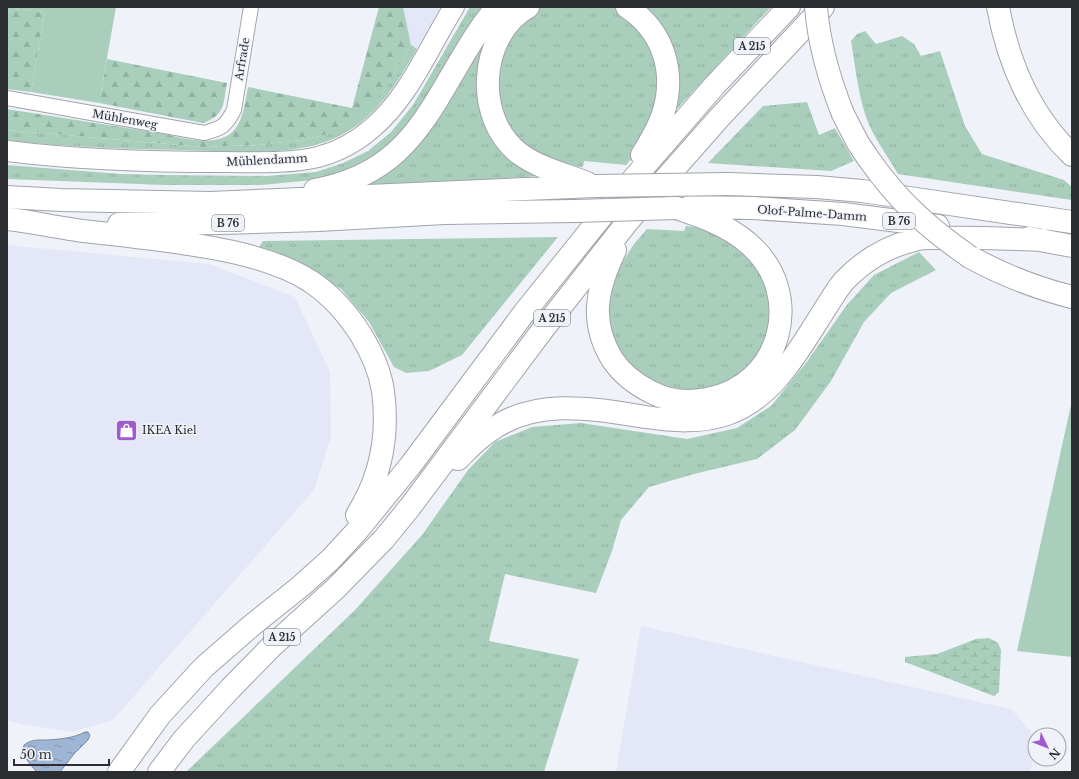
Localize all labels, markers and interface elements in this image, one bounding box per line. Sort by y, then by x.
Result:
street label: Arfrade [231,36,253,83]
road number: A 215 [734,38,770,54]
street label: Mühlenweg [91,106,159,132]
street label: Mühlendamm [226,151,308,169]
street label: Olof-Palme-Damm [757,202,867,224]
road number: B 76 [883,213,915,229]
road number: B 76 [212,215,244,231]
road number: A 215 [534,310,570,326]
shop icon: IKEA Kiel [113,417,139,443]
place label: IKEA Kiel [142,423,197,437]
road number: A 215 [264,629,300,645]
north arrow [1027,727,1067,767]
scale bar [14,741,109,767]
text: N [1045,745,1063,763]
text: 50 m [20,747,52,762]

